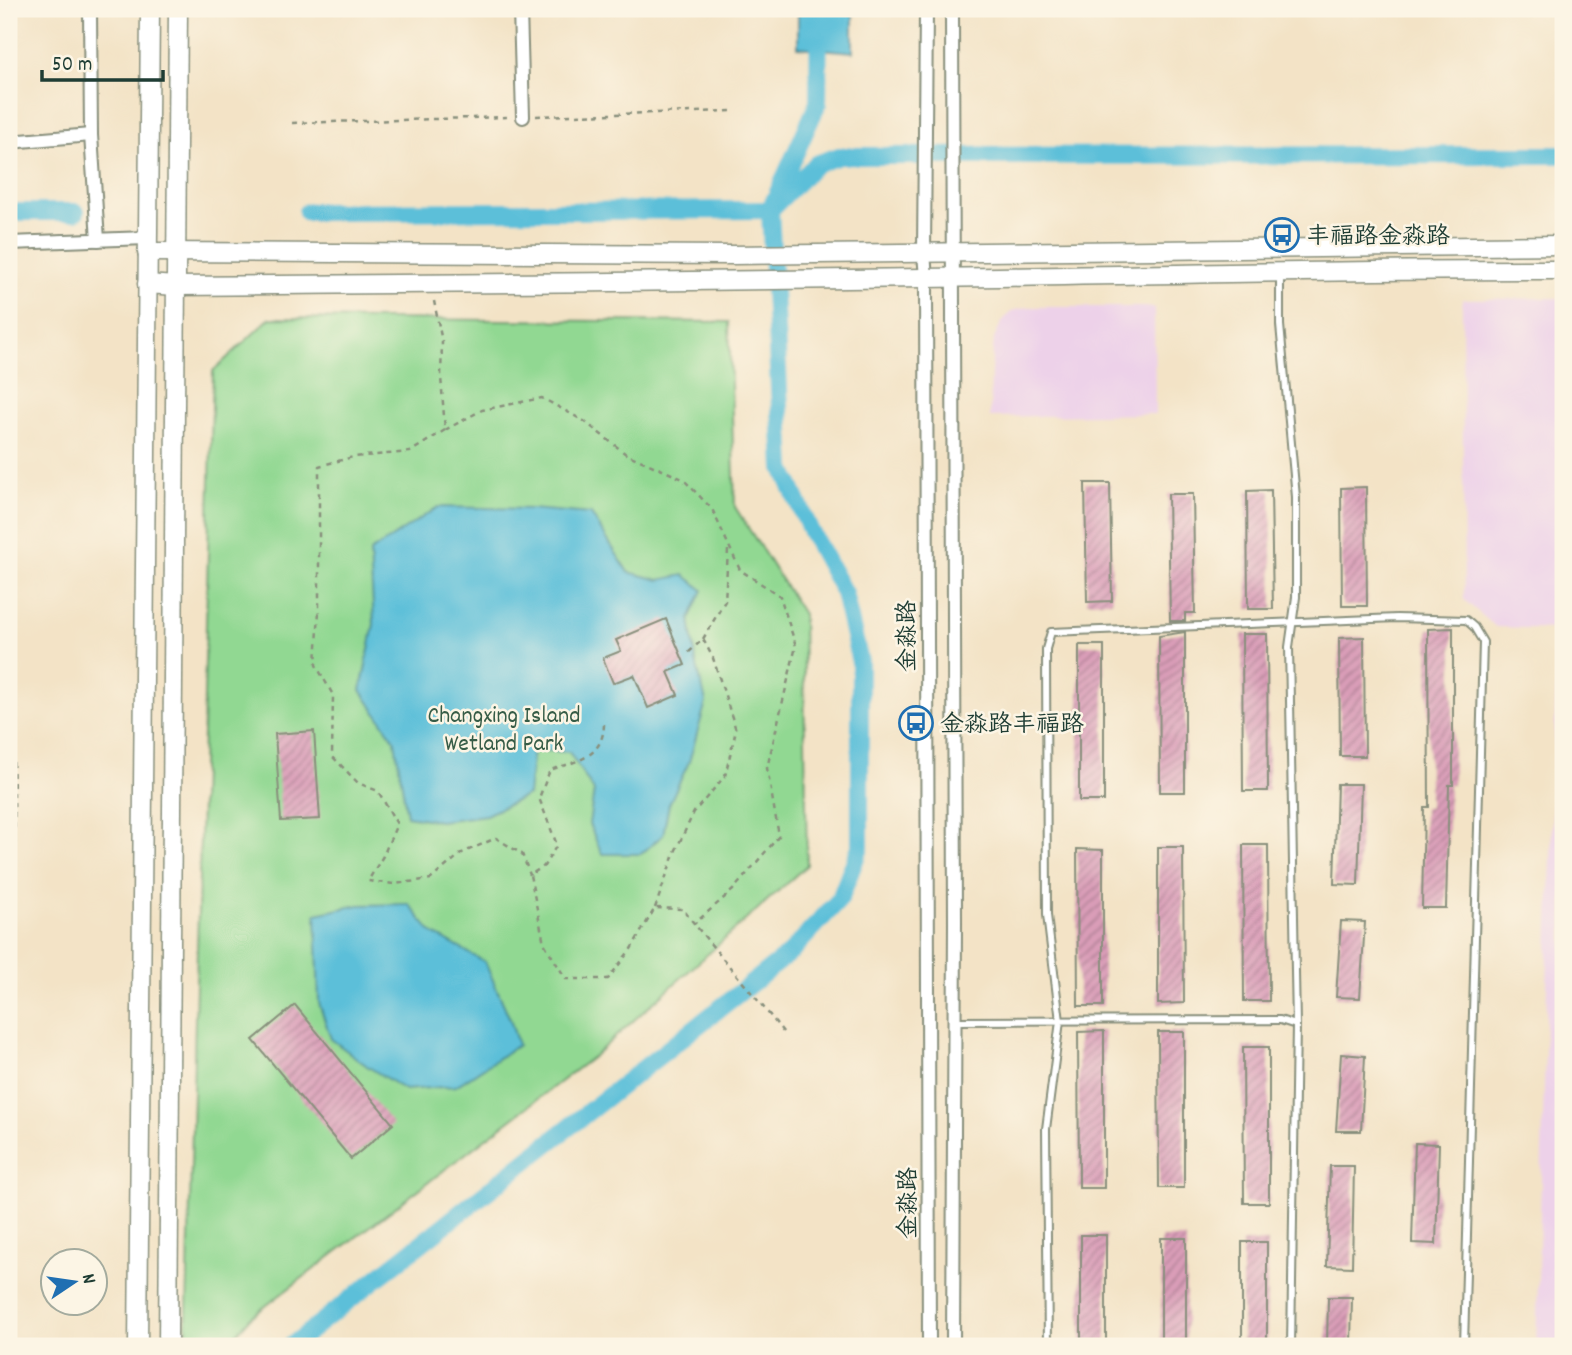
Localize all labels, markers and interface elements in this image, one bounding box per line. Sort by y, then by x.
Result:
scale bar [42,38,163,82]
text: 50 m [52,51,92,81]
bus stop icon: 丰福路金淼路 [1263,216,1301,254]
place label: 丰福路金淼路 [1306,221,1450,255]
street label: 金淼路 [892,600,926,672]
park label: Changxing Island Wetland Park [428,700,580,762]
bus stop icon: 金淼路丰福路 [897,704,935,742]
place label: 金淼路丰福路 [940,709,1084,743]
street label: 金淼路 [893,1167,927,1239]
north arrow [38,1246,108,1316]
text: N [73,1271,101,1287]

